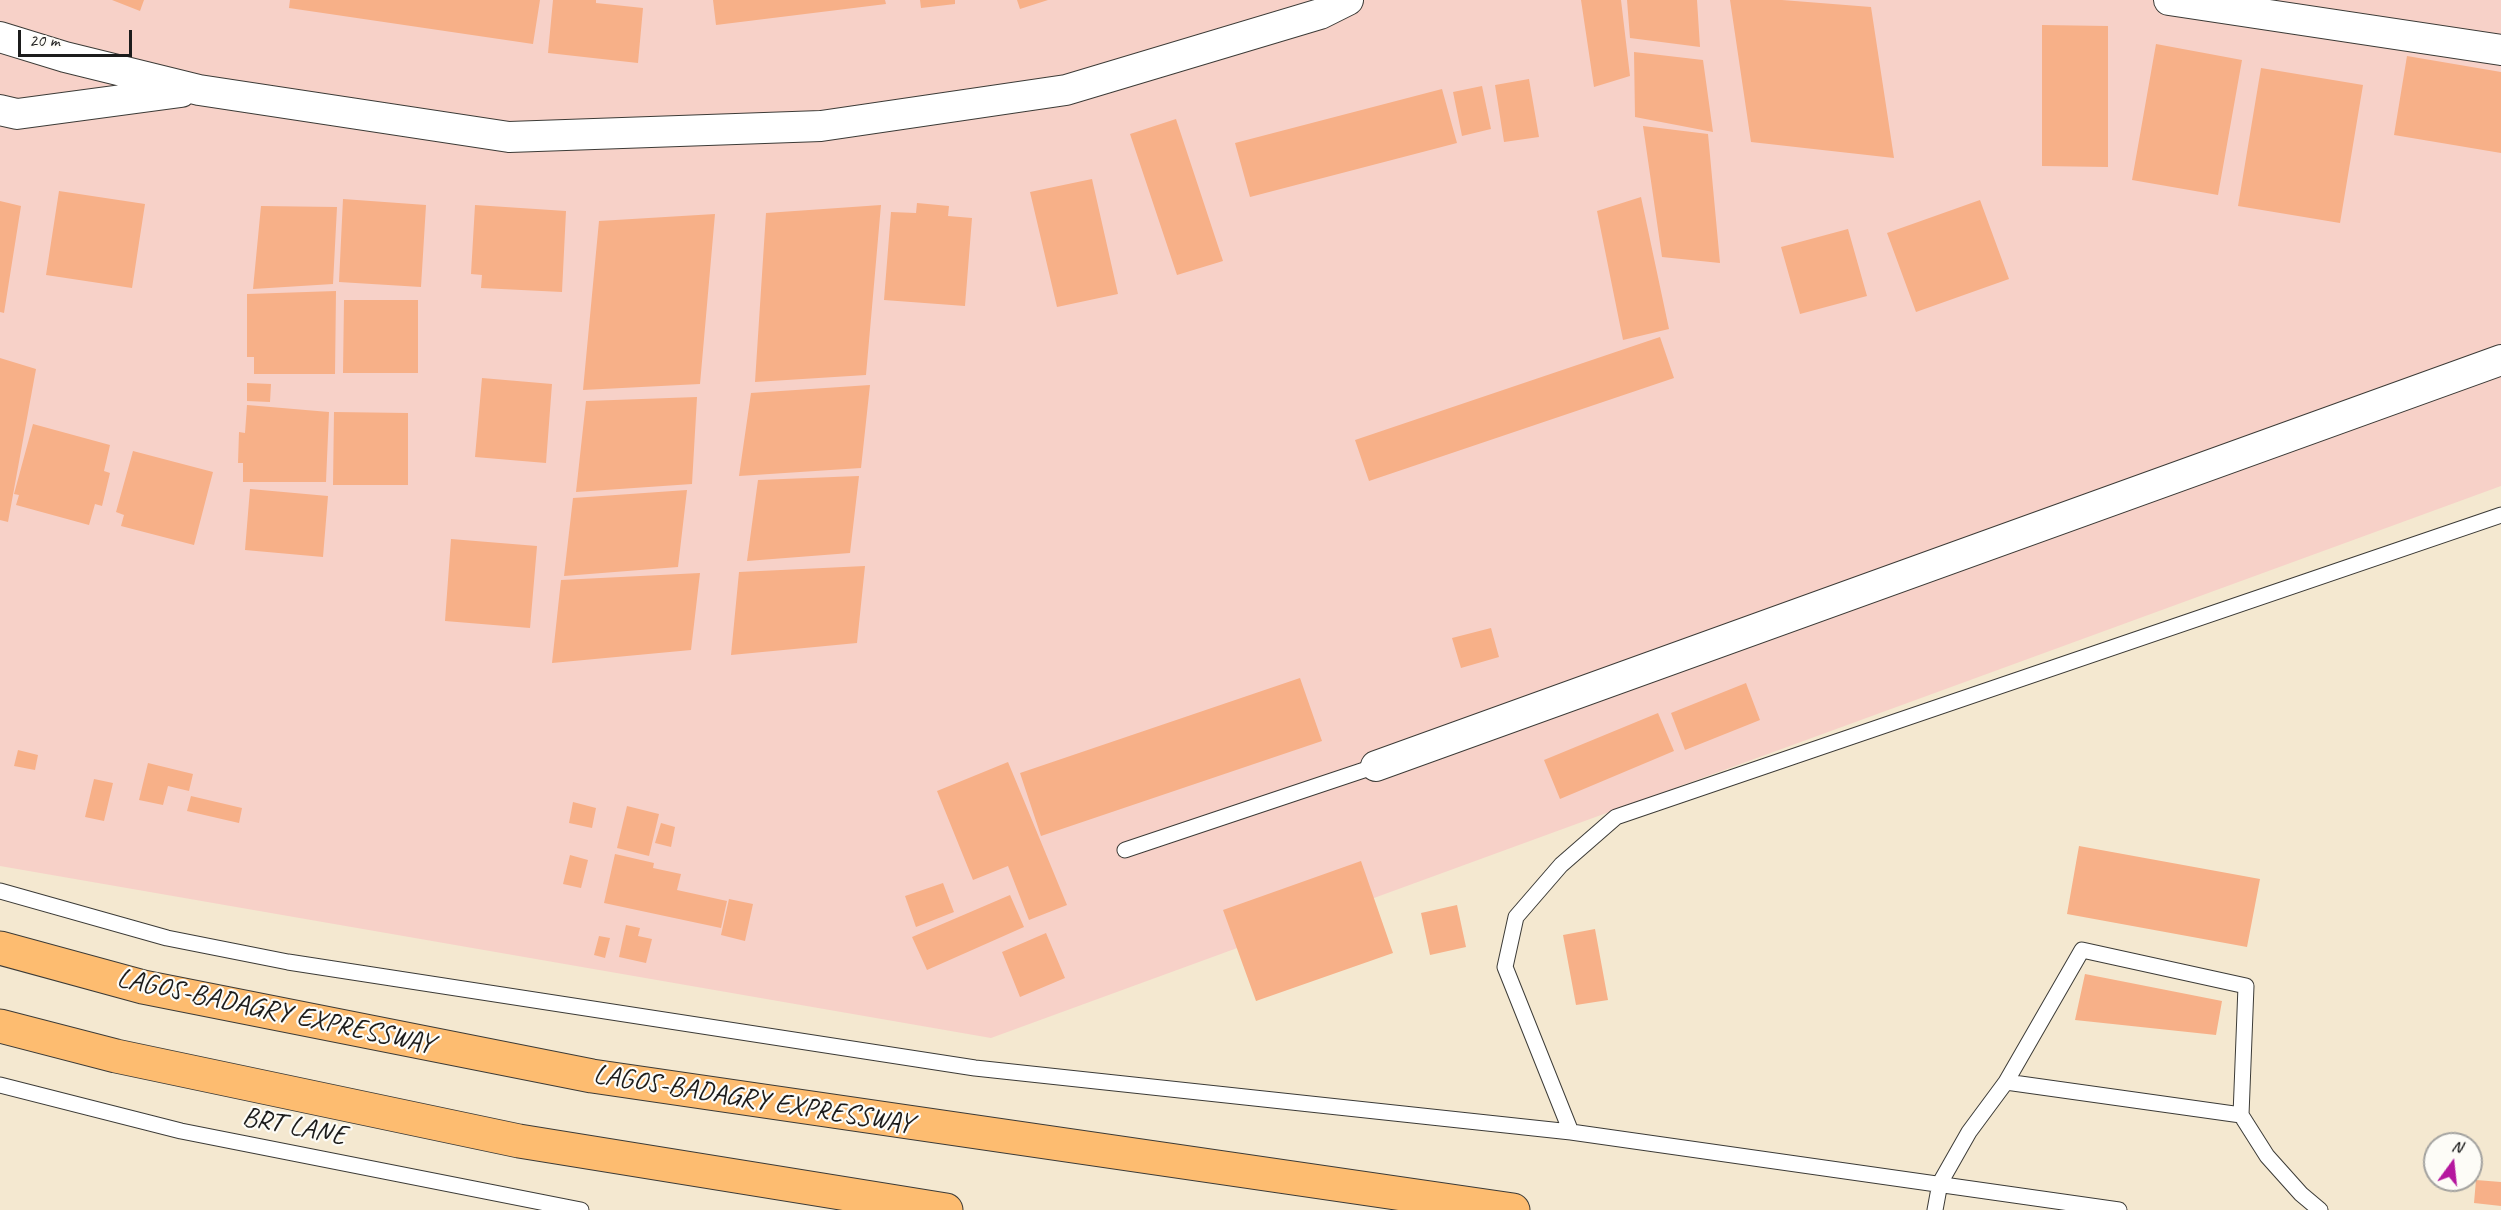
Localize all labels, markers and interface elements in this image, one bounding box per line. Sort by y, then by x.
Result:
scale bar [21,18,135,56]
text: 20 m [29,29,60,51]
street label: LAGOS-BADAGRY EXPRESSWAY [114,962,436,1062]
street label: LAGOS-BADAGRY EXPRESSWAY [591,1058,915,1142]
street label: BRT LANE [239,1101,349,1153]
north arrow [2423,1132,2483,1192]
text: N [2450,1136,2465,1157]

